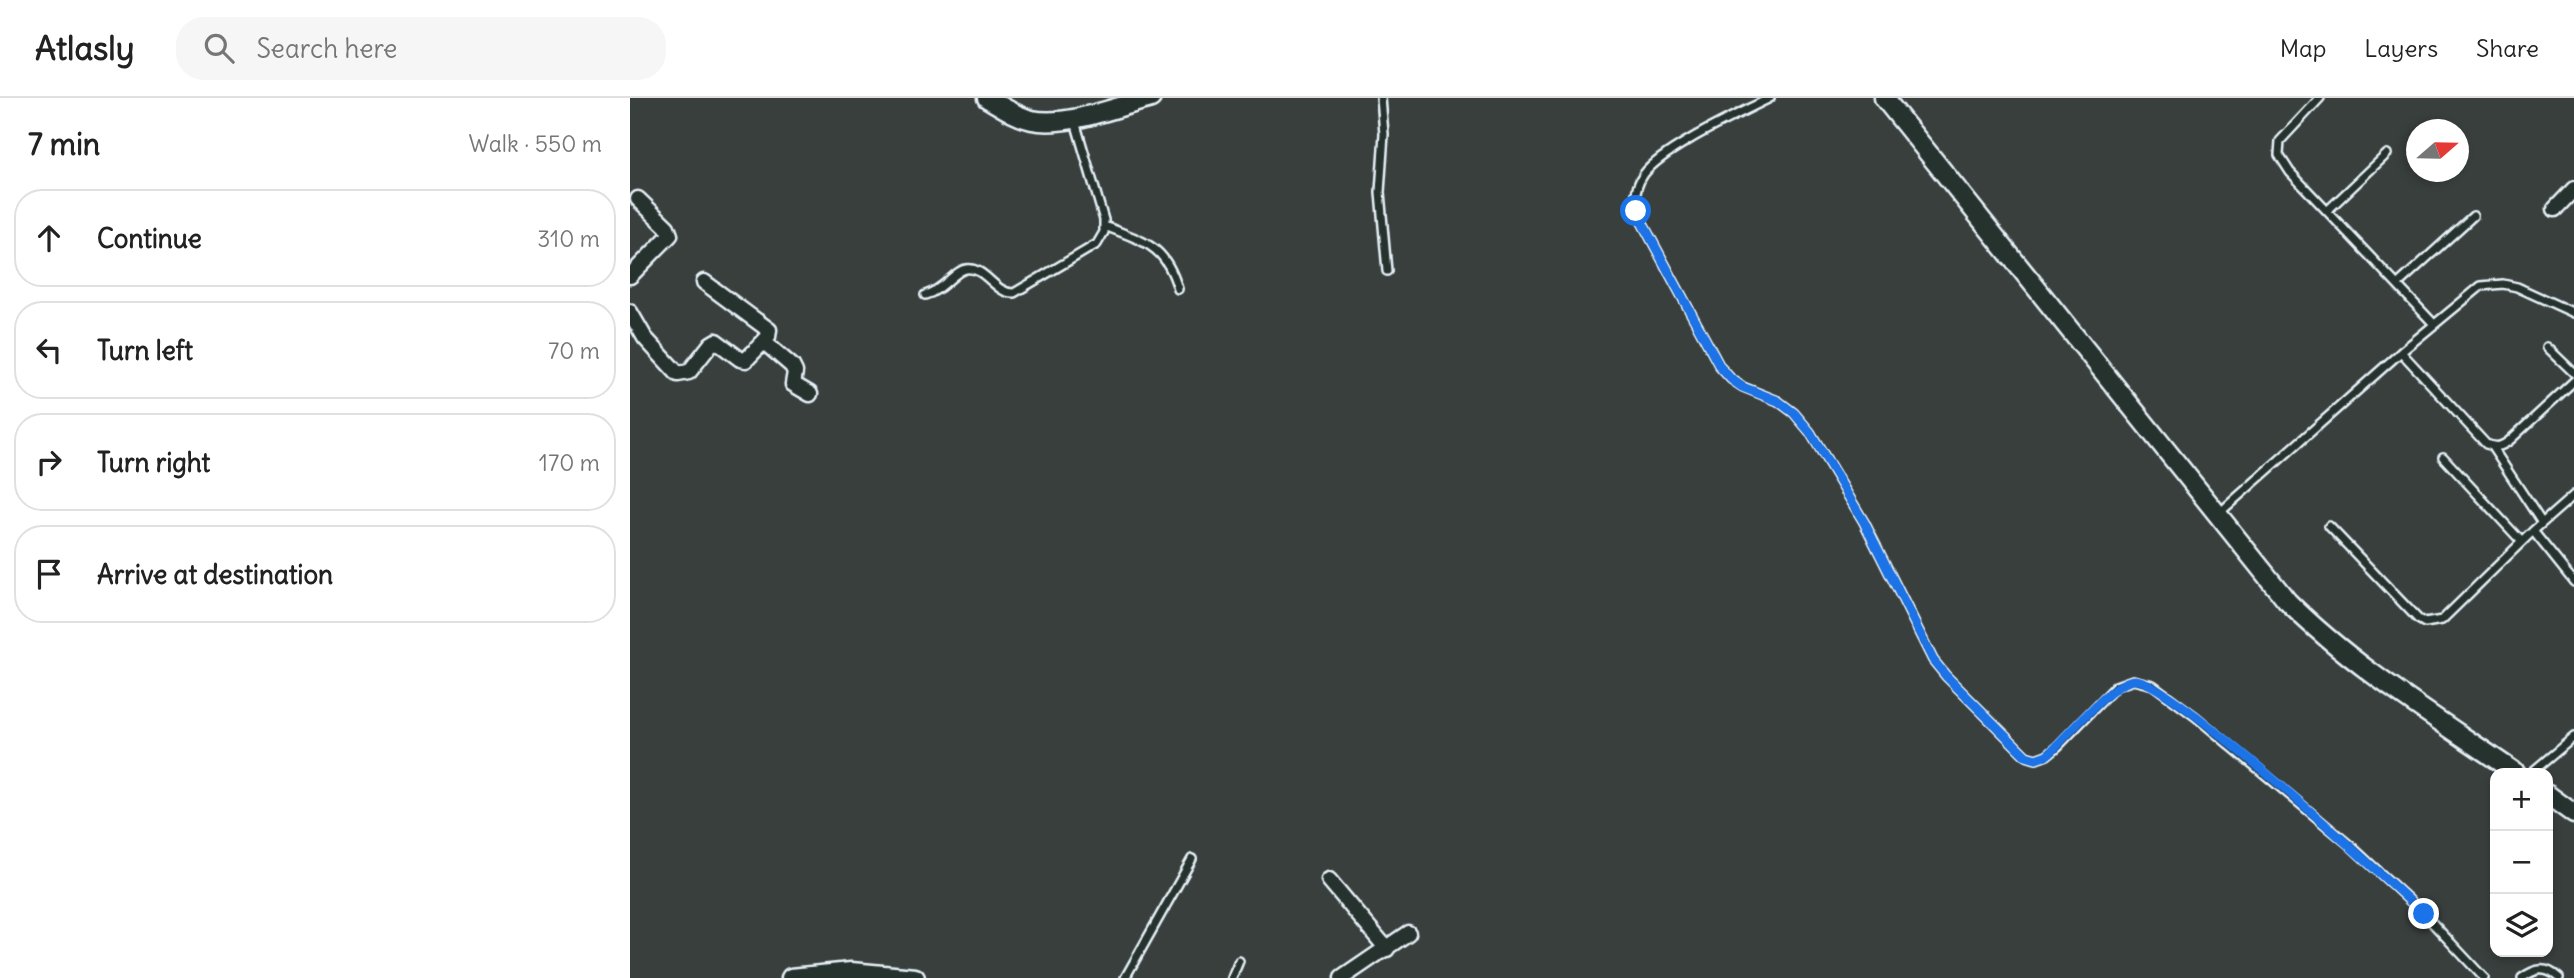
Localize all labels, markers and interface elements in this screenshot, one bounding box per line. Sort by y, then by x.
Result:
search box [176,17,666,80]
text: Atlasly [35,27,134,69]
icon: search [200,29,238,67]
text: Search here [256,32,397,65]
text: Map [2280,33,2326,63]
text: Layers [2364,33,2438,63]
text: Share [2476,33,2539,63]
north arrow [2406,119,2469,182]
text: 7 min [28,125,100,163]
text: Walk · 550 m [469,129,602,158]
route start [1620,195,1651,226]
icon: ahead [30,219,68,257]
text: Continue [97,222,202,255]
text: 310 m [537,224,600,253]
icon: left [30,331,68,369]
text: Turn left [97,334,193,367]
text: 70 m [548,336,600,365]
icon: right [30,443,68,481]
text: Turn right [97,446,210,479]
text: 170 m [539,448,600,477]
icon: arrive [30,555,68,593]
text: Arrive at destination [97,558,333,591]
map controls [2490,768,2553,957]
button: + [2490,768,2553,831]
button: − [2490,831,2553,894]
button: layers [2490,894,2553,957]
route end [2408,898,2439,929]

